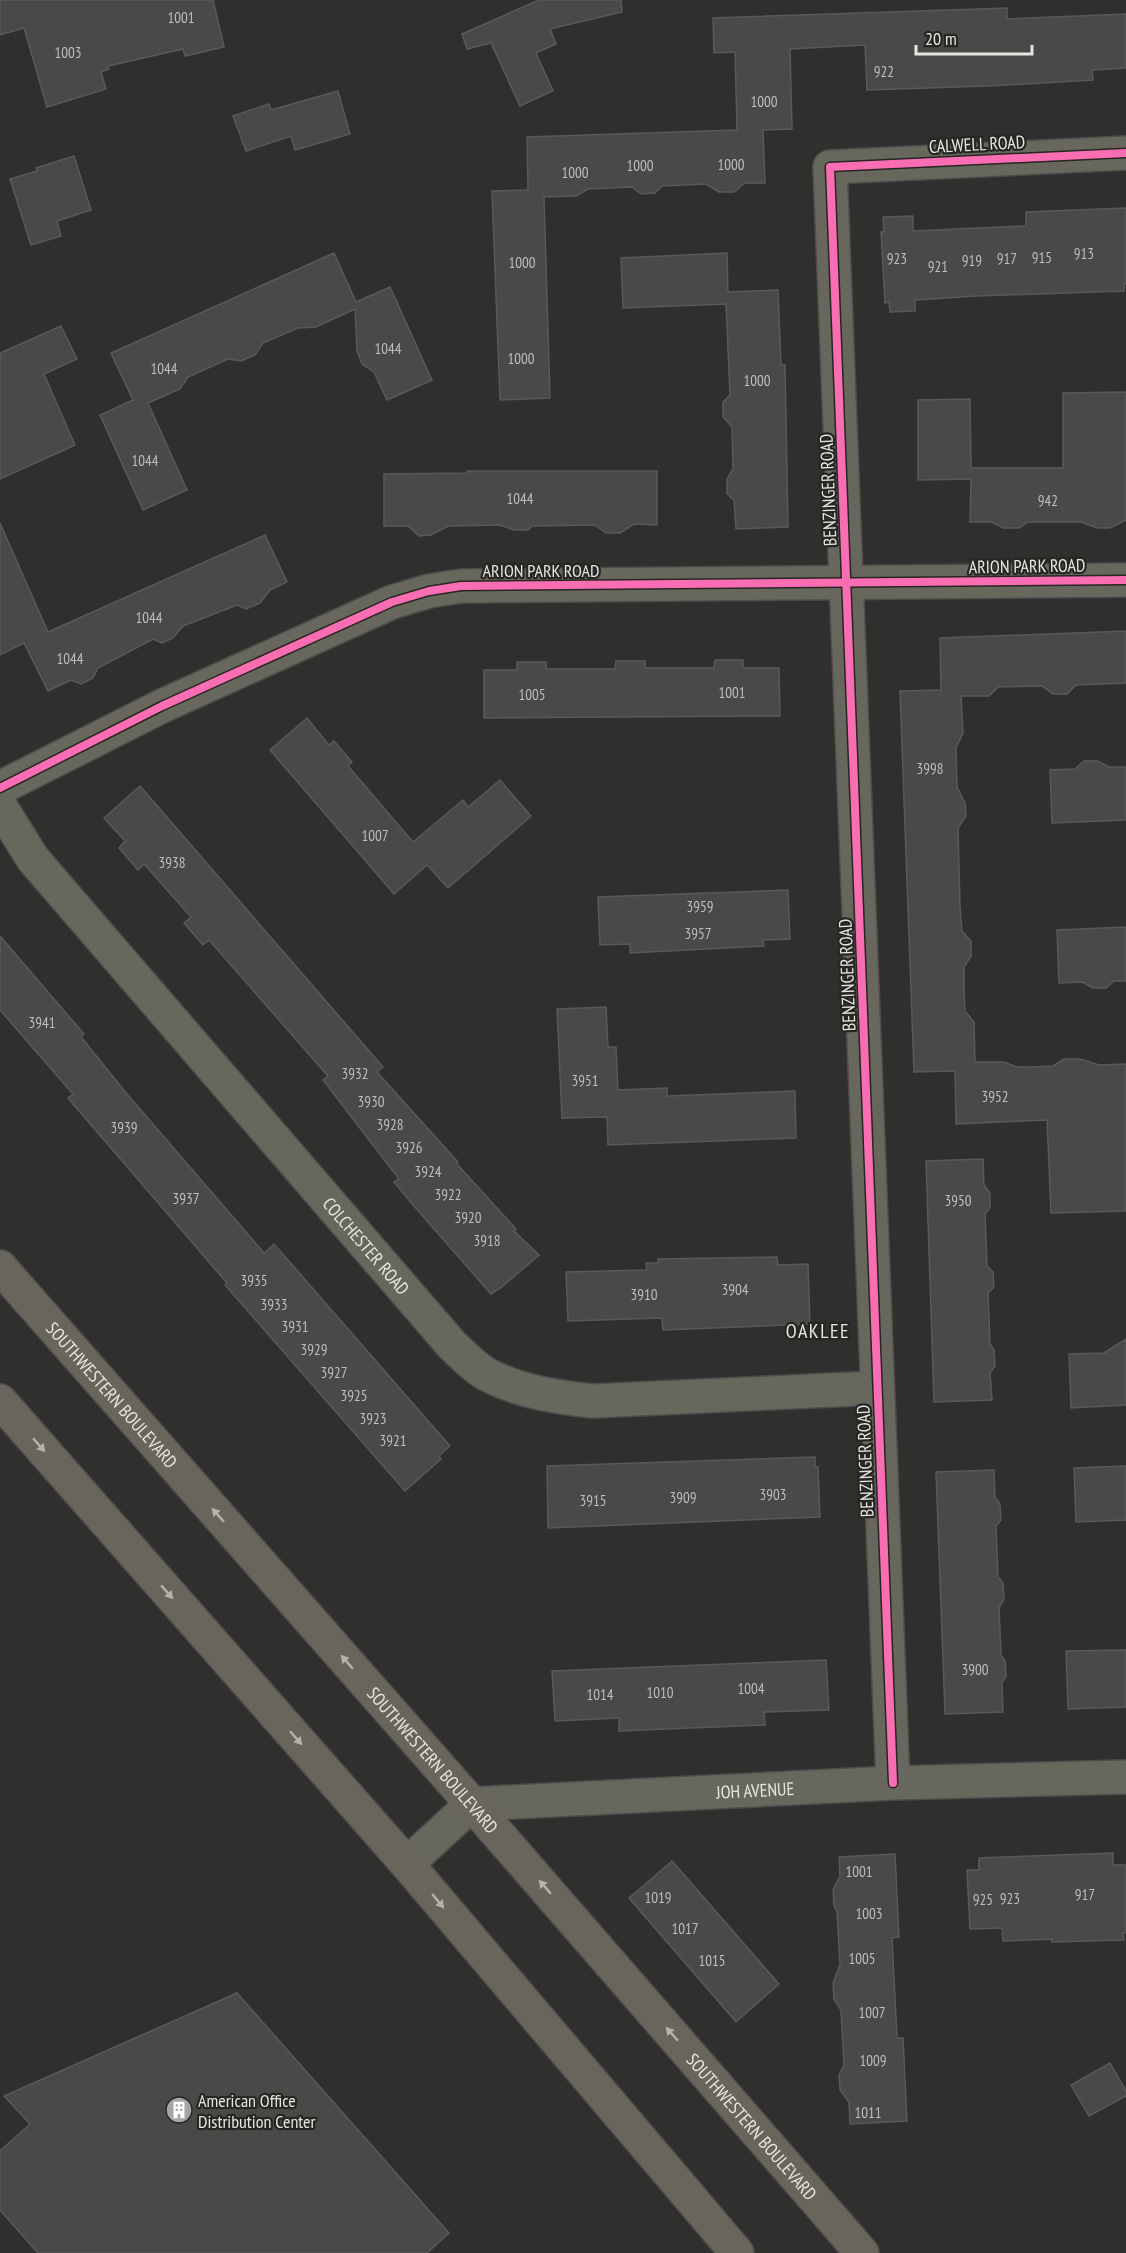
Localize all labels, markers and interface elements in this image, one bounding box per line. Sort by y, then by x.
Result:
house number: 1001 [167,8,195,27]
scale bar [916,18,1032,56]
text: 20 m [925,27,957,50]
house number: 1003 [54,43,82,62]
house number: 922 [874,62,894,81]
house number: 1000 [750,92,778,111]
street label: CALWELL ROAD [928,130,1026,158]
house number: 1000 [717,155,745,174]
house number: 1000 [626,156,654,175]
house number: 1000 [561,163,589,182]
house number: 913 [1074,244,1094,263]
house number: 915 [1032,248,1052,267]
house number: 923 [887,249,907,268]
house number: 917 [997,249,1017,268]
house number: 919 [962,251,982,270]
house number: 1000 [508,253,536,272]
house number: 921 [928,257,948,276]
house number: 1044 [374,339,402,358]
house number: 1000 [507,349,535,368]
house number: 1044 [150,359,178,378]
house number: 1000 [743,371,771,390]
street label: BENZINGER ROAD [815,433,841,547]
house number: 1044 [131,451,159,470]
house number: 1044 [506,489,534,508]
house number: 942 [1038,491,1058,510]
street label: ARION PARK ROAD [968,553,1086,579]
street label: ARION PARK ROAD [483,559,599,582]
house number: 1044 [135,608,163,627]
house number: 1044 [56,649,84,668]
house number: 1001 [718,683,746,702]
house number: 1005 [518,685,546,704]
house number: 3998 [916,759,944,778]
house number: 1007 [361,826,389,845]
house number: 3938 [158,853,186,872]
house number: 3959 [686,897,714,916]
street label: BENZINGER ROAD [834,918,860,1032]
house number: 3957 [684,924,712,943]
house number: 3941 [28,1013,56,1032]
house number: 3932 [341,1064,369,1083]
house number: 3951 [571,1071,599,1090]
house number: 3952 [981,1087,1009,1106]
house number: 3930 [357,1092,385,1111]
house number: 3928 [376,1115,404,1134]
house number: 3939 [110,1118,138,1137]
house number: 3926 [395,1138,423,1157]
house number: 3924 [414,1162,442,1181]
house number: 3922 [434,1185,462,1204]
house number: 3937 [172,1189,200,1208]
house number: 3950 [944,1191,972,1210]
street label: COLCHESTER ROAD [318,1192,415,1299]
house number: 3920 [454,1208,482,1227]
house number: 3918 [473,1231,501,1250]
house number: 3935 [240,1271,268,1290]
house number: 3904 [721,1280,749,1299]
house number: 3910 [630,1285,658,1304]
house number: 3933 [260,1295,288,1314]
street label: SOUTHWESTERN BOULEVARD [42,1317,183,1473]
house number: 3931 [281,1317,309,1336]
district label: OAKLEE [786,1318,850,1344]
house number: 3929 [300,1340,328,1359]
house number: 3927 [320,1363,348,1382]
house number: 3925 [340,1386,368,1405]
street label: BENZINGER ROAD [852,1404,878,1518]
house number: 3923 [359,1409,387,1428]
house number: 3921 [379,1431,407,1450]
one-way arrow [32,1437,45,1452]
house number: 3903 [759,1485,787,1504]
house number: 3909 [669,1488,697,1507]
house number: 3915 [579,1491,607,1510]
one-way arrow [212,1508,225,1523]
one-way arrow [160,1584,174,1599]
one-way arrow [340,1654,354,1669]
house number: 3900 [961,1660,989,1679]
house number: 1004 [737,1679,765,1698]
street label: SOUTHWESTERN BOULEVARD [363,1682,503,1838]
house number: 1010 [646,1683,674,1702]
house number: 1014 [586,1685,614,1704]
one-way arrow [289,1730,302,1745]
street label: JOH AVENUE [715,1776,795,1803]
house number: 1001 [845,1862,873,1881]
one-way arrow [538,1879,551,1895]
house number: 917 [1075,1885,1095,1904]
house number: 1019 [644,1888,672,1907]
house number: 923 [1000,1889,1020,1908]
house number: 925 [973,1890,993,1909]
one-way arrow [431,1893,444,1908]
house number: 1003 [855,1904,883,1923]
house number: 1017 [671,1919,699,1938]
house number: 1005 [848,1949,876,1968]
house number: 1015 [698,1951,726,1970]
house number: 1007 [858,2003,886,2022]
one-way arrow [666,2027,679,2042]
street label: SOUTHWESTERN BOULEVARD [682,2048,822,2205]
house number: 1009 [859,2051,887,2070]
place label: American Office Distribution Center [198,2089,316,2133]
building icon: American Office Distribution Center [164,2095,194,2125]
house number: 1011 [854,2103,882,2122]

